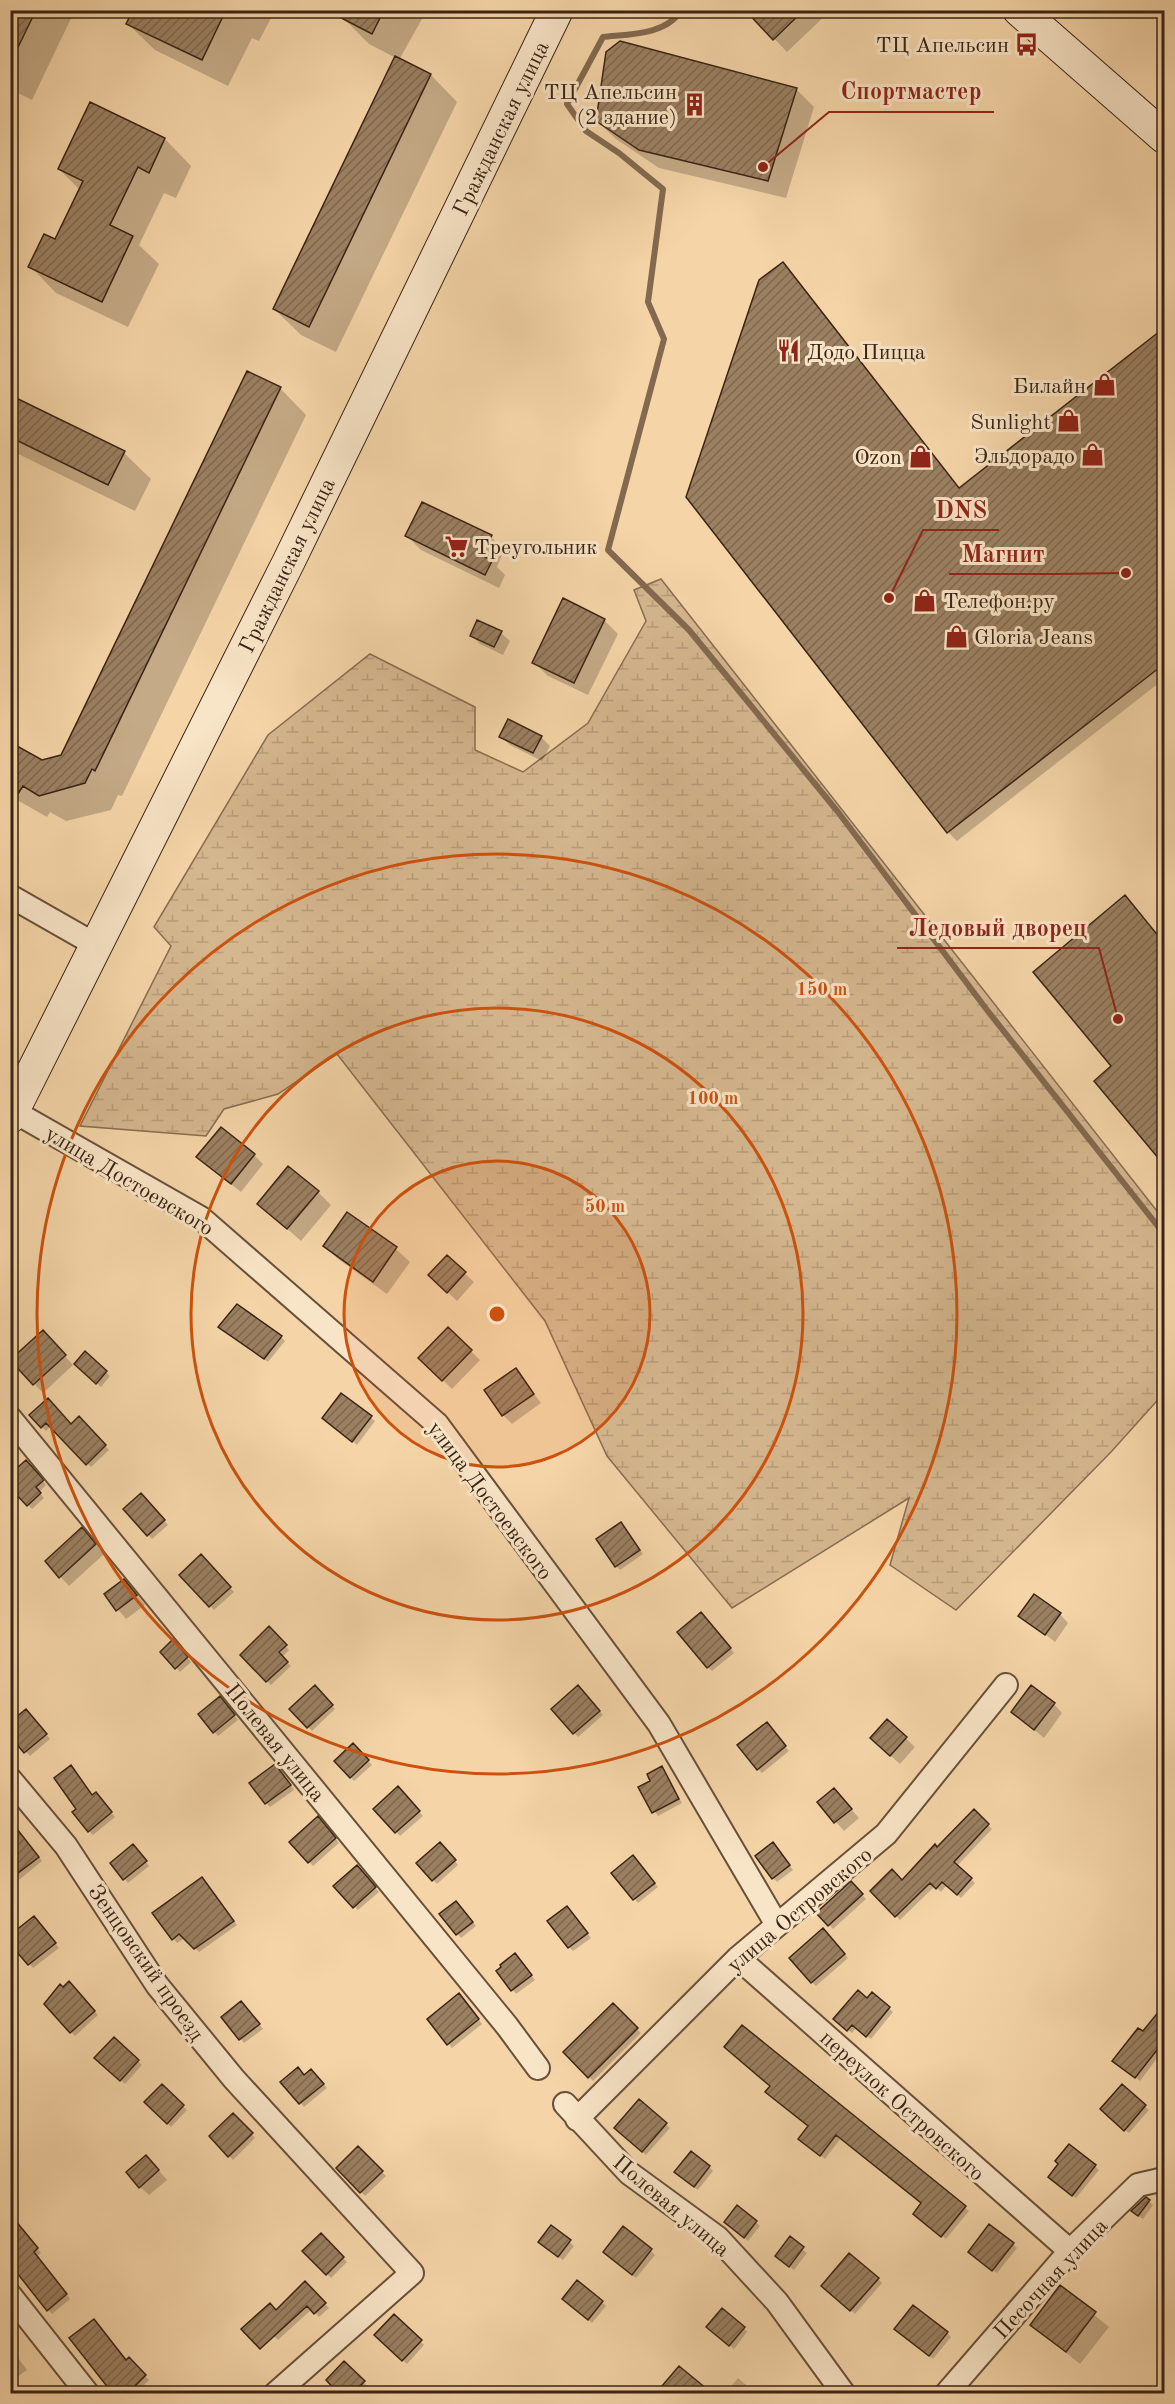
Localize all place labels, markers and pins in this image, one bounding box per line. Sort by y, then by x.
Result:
bus stop icon: ТЦ Апельсин [1014,31,1040,57]
place label: ТЦ Апельсин [876,35,1009,57]
callout: Спортмастер [829,70,994,112]
place label: ТЦ Апельсин (2 здание) [544,82,677,129]
building icon: ТЦ Апельсин (2 здание) [682,91,708,117]
restaurant icon: Додо Пицца [776,338,802,364]
place label: Додо Пицца [807,342,926,364]
shop icon: Билайн [1091,372,1117,398]
place label: Билайн [1013,376,1086,398]
shop icon: Sunlight [1056,408,1082,434]
place label: Sunlight [970,412,1051,434]
shop icon: Эльдорадо [1080,442,1106,468]
shop icon: Ozon [907,443,933,469]
place label: Эльдорадо [974,446,1075,468]
place label: Ozon [854,447,902,469]
callout: DNS [923,488,999,530]
callout: Магнит [949,532,1056,574]
supermarket icon: Треугольник [443,533,469,559]
place label: Треугольник [474,537,597,559]
shop icon: Телефон.ру [912,587,938,613]
place label: Телефон.ру [943,591,1055,613]
shop icon: Gloria Jeans [943,623,969,649]
place label: Gloria Jeans [974,627,1093,649]
callout: Ледовый дворец [897,906,1099,948]
centre of rings [487,1304,507,1324]

